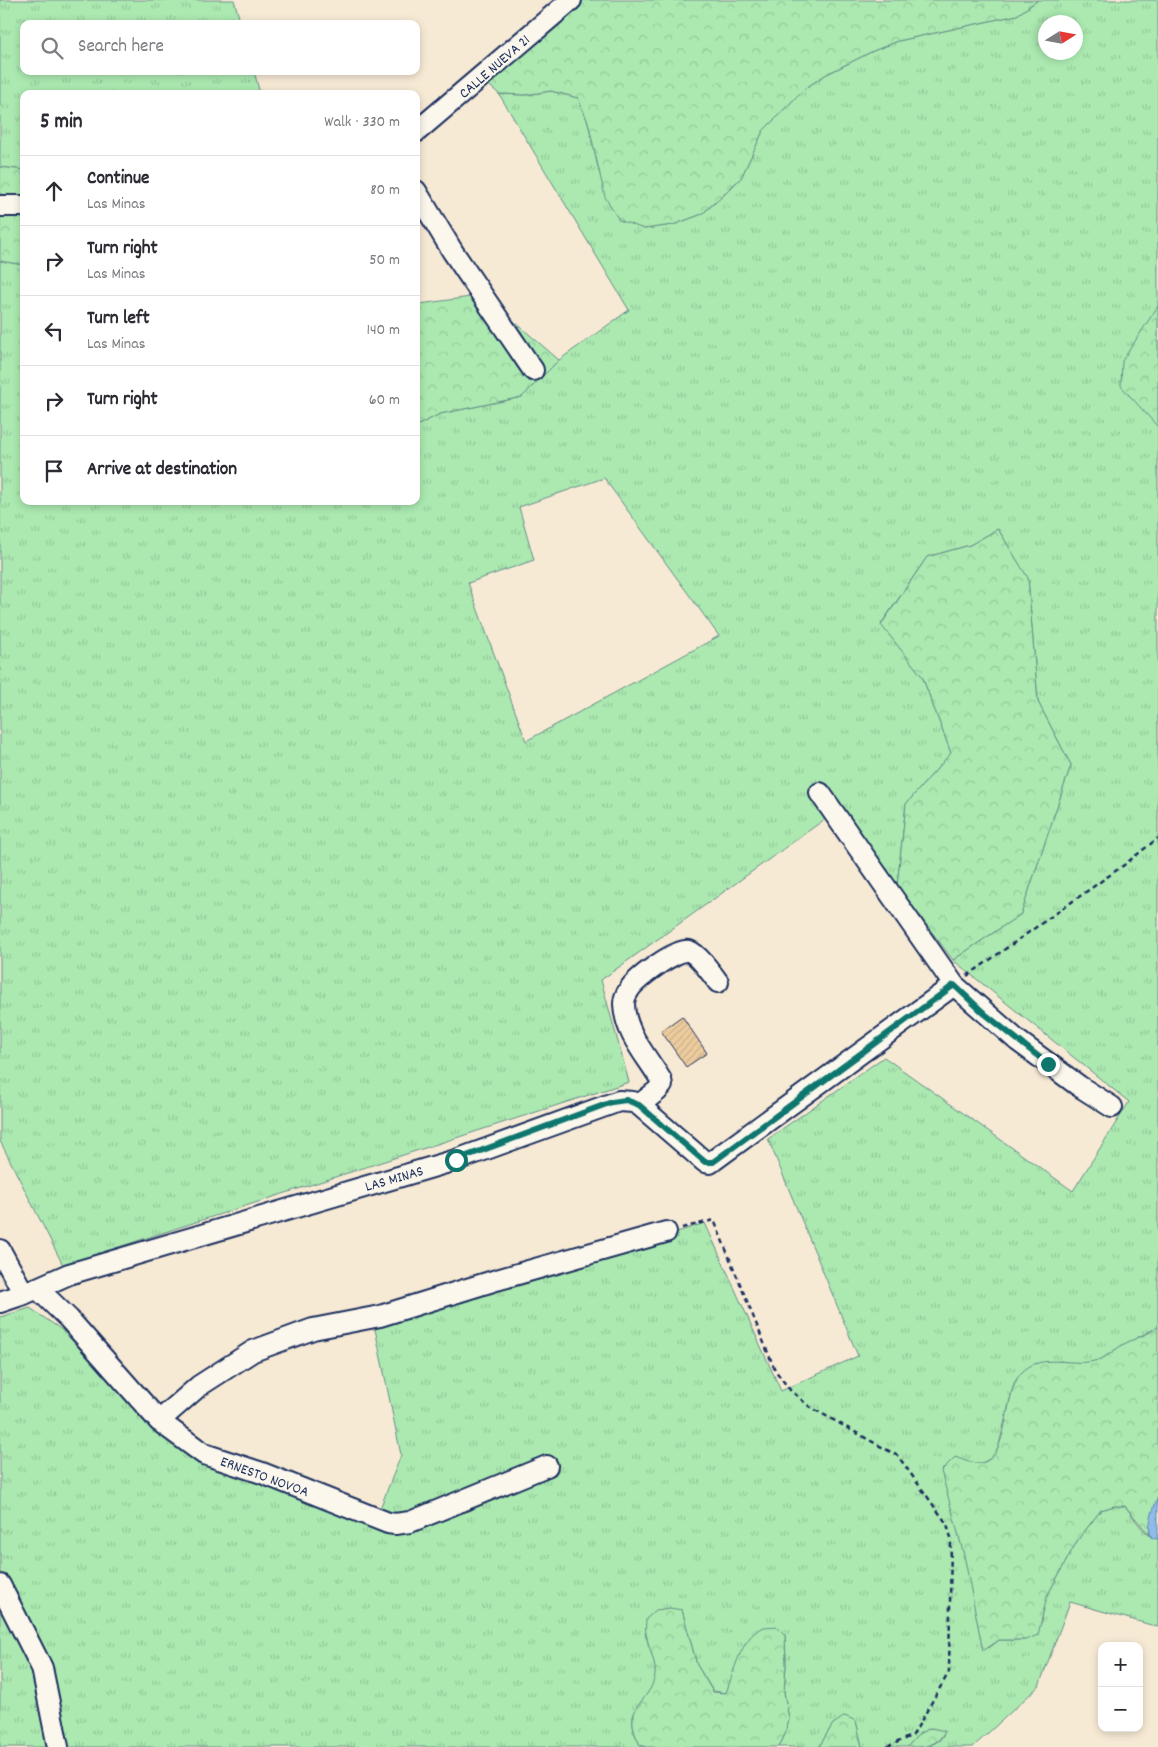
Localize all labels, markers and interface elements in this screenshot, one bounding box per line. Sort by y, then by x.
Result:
north arrow [1038,15,1083,60]
search box [20,20,420,75]
street label: CALLE NUEVA 21 [455,30,536,105]
icon: search [38,34,66,62]
text: Search here [78,34,164,61]
text: 5 min [40,108,83,138]
text: Walk · 330 m [324,111,400,134]
text: Continue [87,166,149,193]
icon: ahead [40,177,68,205]
text: 80 m [370,179,400,202]
text: Las Minas [87,193,145,216]
text: Turn right [87,236,158,263]
icon: right [40,247,68,275]
text: 50 m [369,249,400,272]
text: Las Minas [87,263,145,286]
text: Turn left [87,306,150,333]
icon: left [40,317,68,345]
text: 140 m [366,319,400,342]
text: Las Minas [87,333,145,356]
icon: right [40,387,68,415]
text: Turn right [87,387,158,414]
text: 60 m [369,389,400,412]
icon: arrive [40,457,68,485]
text: Arrive at destination [87,457,237,484]
route end [1037,1053,1060,1076]
route start [445,1149,468,1172]
street label: LAS MINAS [363,1161,426,1199]
street label: ERNESTO NOVOA [217,1452,312,1504]
map controls [1098,1642,1143,1732]
button: + [1098,1642,1143,1687]
button: − [1098,1687,1143,1732]

